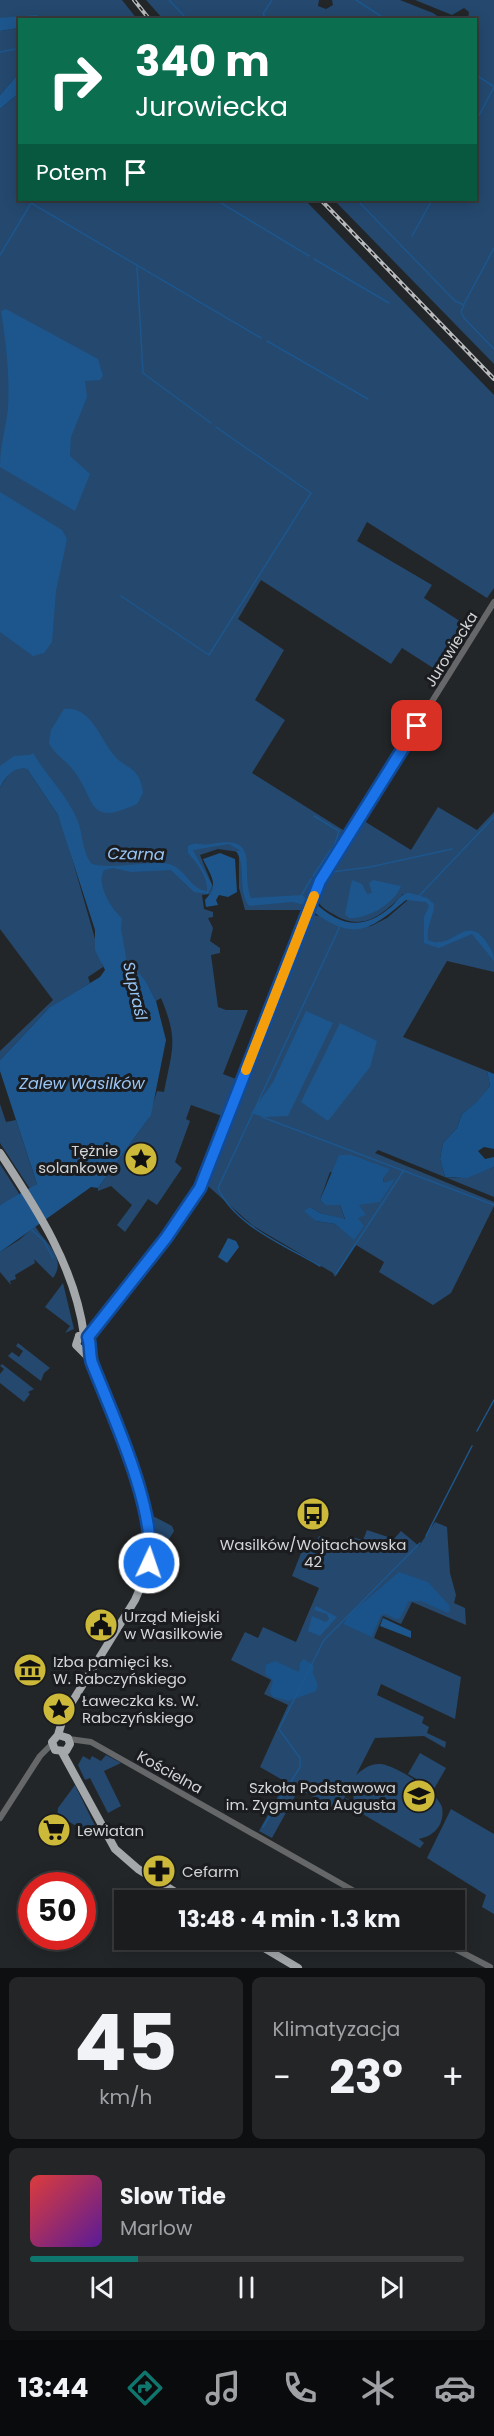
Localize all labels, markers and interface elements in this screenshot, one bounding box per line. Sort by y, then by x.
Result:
text: 340 m [135,32,270,91]
icon: right [36,42,114,120]
text: Jurowiecka [135,88,288,125]
icon: arrive [119,156,152,189]
text: Potem [36,157,107,188]
street label: Jurowiecka [420,607,482,691]
pin [391,700,442,751]
icon: arrive [400,709,433,742]
water label: Czarna [107,842,165,866]
water label: Supraśl [117,959,153,1023]
water label: Zalew Wasilków [18,1072,146,1095]
place label: Tężnie solankowe [38,1140,118,1178]
place icon: Tężnie solankowe [123,1141,159,1177]
bus stop icon: Wasilków/Wojtachowska 42 [295,1496,331,1532]
position arrow [117,1531,181,1595]
place label: Wasilków/Wojtachowska 42 [220,1534,406,1572]
place label: Urząd Miejski w Wasilkowie [124,1606,223,1644]
public building icon: Urząd Miejski w Wasilkowie [83,1607,119,1643]
place label: Izba pamięci ks. W. Rabczyńskiego [53,1651,186,1689]
museum icon: Izba pamięci ks. W. Rabczyńskiego [12,1652,48,1688]
place label: Ławeczka ks. W. Rabczyńskiego [82,1690,199,1728]
place icon: Ławeczka ks. W. Rabczyńskiego [41,1691,77,1727]
street label: Kościelna [133,1745,207,1799]
place label: Szkoła Podstawowa im. Zygmunta Augusta [226,1777,396,1815]
school or university icon: Szkoła Podstawowa im. Zygmunta Augusta [401,1778,437,1814]
supermarket icon: Lewiatan [36,1812,72,1848]
place label: Lewiatan [77,1820,144,1841]
pharmacy icon: Cefarm [141,1853,177,1889]
place label: Cefarm [182,1861,239,1882]
speed limit sign: 50 [18,1872,96,1950]
text: 13:48 · 4 min · 1.3 km [178,1904,401,1935]
text: 45 [74,1988,178,2097]
text: Klimatyzacja [273,2015,400,2043]
text: 23° [329,2046,403,2109]
text: − [273,2054,291,2101]
text: + [441,2054,464,2101]
text: km/h [99,2083,152,2111]
text: Slow Tide [120,2181,226,2212]
text: Marlow [120,2214,192,2242]
icon: previous [86,2271,119,2304]
icon: pause [230,2271,263,2304]
icon: next [375,2271,408,2304]
icon: directions [124,2367,166,2409]
icon: music [202,2367,244,2409]
icon: phone [279,2367,321,2409]
icon: climate [357,2367,399,2409]
icon: car [434,2367,476,2409]
text: 13:44 [18,2369,88,2406]

